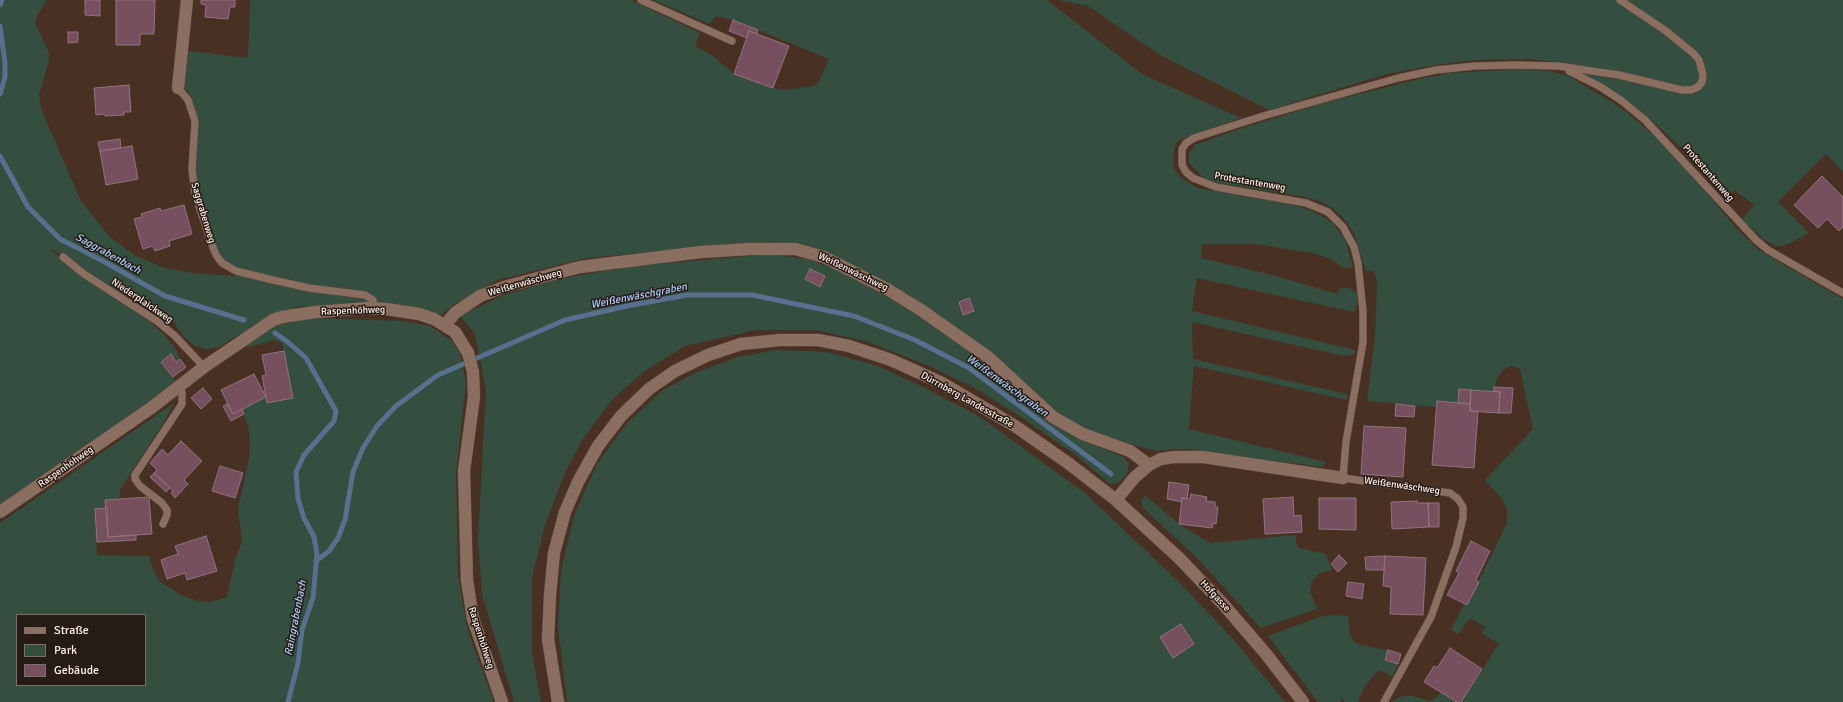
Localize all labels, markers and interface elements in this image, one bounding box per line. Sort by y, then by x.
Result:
street label: Protestantenweg [1680,142,1736,204]
street label: Protestantenweg [1213,170,1287,194]
street label: Saggrabenweg [188,181,218,245]
water label: Saggrabenbach [73,231,143,277]
street label: Weißenwäschweg [816,250,890,294]
street label: Weißenwäschweg [487,267,563,299]
street label: Niederplaickweg [109,276,175,326]
water label: Weißenwäschgraben [590,280,688,312]
street label: Raspenhöhweg [321,304,385,318]
water label: Weißenwäschgraben [964,352,1050,420]
street label: Dürrnberg Landesstraße [918,369,1016,431]
street label: Raspenhöhweg [36,444,96,490]
street label: Weißenwäschweg [1363,475,1441,497]
street label: Hofgasse [1197,578,1233,614]
water label: Raingrabenbach [282,579,310,657]
street label: Raspenhöhweg [465,605,497,671]
legend [16,614,146,686]
text: Straße [54,623,89,638]
text: Park [54,643,77,658]
text: Gebäude [54,663,99,678]

